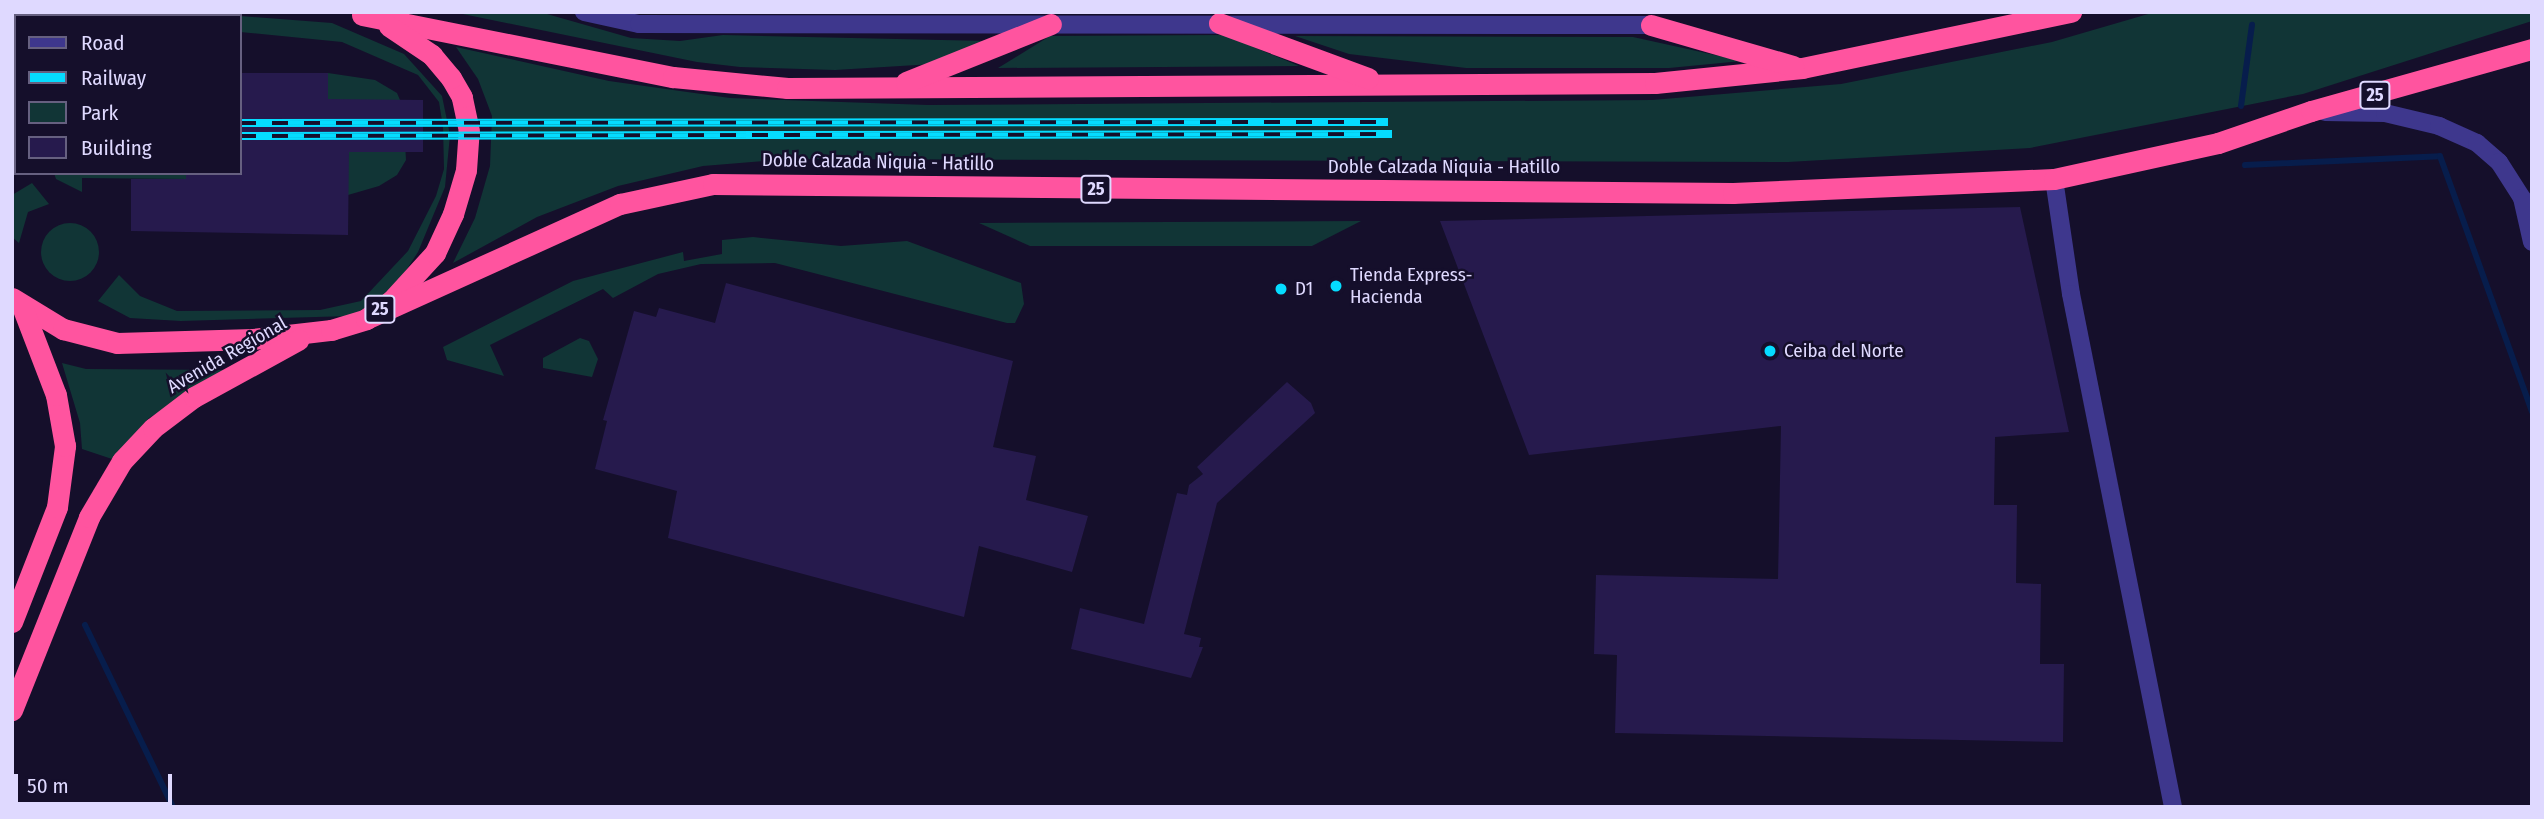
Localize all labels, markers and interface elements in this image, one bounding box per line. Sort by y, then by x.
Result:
legend [14,14,242,175]
text: Road [81,30,125,56]
text: Railway [81,65,146,91]
road number: 25 [2359,80,2391,110]
text: Park [81,100,118,126]
text: Building [81,135,152,161]
street label: Doble Calzada Niquia - Hatillo [762,149,994,175]
street label: Doble Calzada Niquia - Hatillo [1328,156,1560,178]
road number: 25 [1080,174,1112,204]
place label: Tienda Express- Hacienda [1350,264,1473,308]
place label: D1 [1295,278,1313,300]
marker: Tienda Express- Hacienda [1328,278,1344,294]
marker: D1 [1273,281,1289,297]
road number: 25 [364,295,396,324]
street label: Avenida Regional [163,312,291,398]
place label: Ceiba del Norte [1784,340,1904,362]
marker: Ceiba del Norte [1762,343,1778,359]
scale bar [18,760,175,804]
text: 50 m [27,773,69,799]

